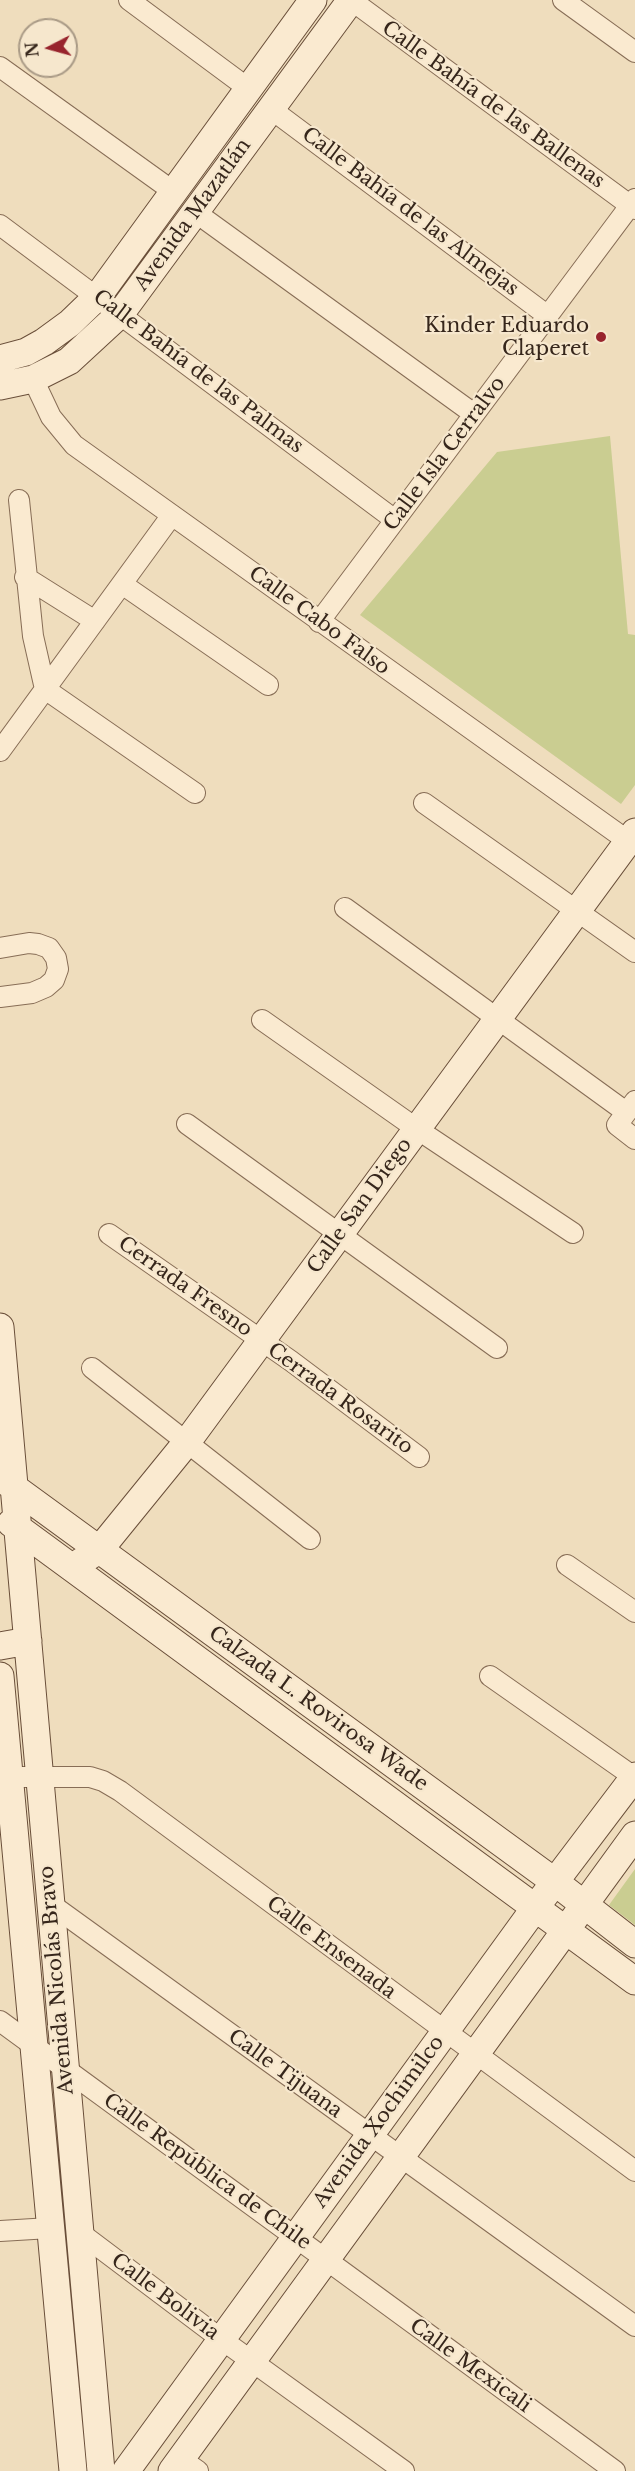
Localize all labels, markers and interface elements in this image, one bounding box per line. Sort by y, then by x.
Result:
street label: Calle Bahía de las Ballenas [377,16,609,194]
north arrow [18,18,78,78]
text: N [21,41,43,58]
street label: Calle Bahía de las Almejas [297,123,523,301]
street label: Avenida Mazatlán [130,134,256,296]
street label: Calle Bahía de las Palmas [88,285,308,459]
place label: Kinder Eduardo Claperet [424,314,589,361]
marker: Kinder Eduardo Claperet [594,330,608,344]
street label: Calle Isla Cerralvo [379,372,511,536]
street label: Calle Cabo Falso [244,562,394,680]
street label: Calle San Diego [303,1134,417,1278]
street label: Cerrada Fresno [113,1232,257,1342]
street label: Cerrada Rosarito [263,1338,417,1460]
street label: Calzada L. Rovirosa Wade [204,1621,432,1797]
street label: Avenida Nicolás Bravo [35,1865,79,2095]
street label: Calle Ensenada [262,1892,400,2004]
street label: Calle Tijuana [223,2025,347,2123]
street label: Avenida Xochimilco [308,2031,450,2213]
street label: Calle República de Chile [99,2089,315,2255]
street label: Calle Bolivia [106,2249,224,2345]
street label: Calle Mexicali [405,2314,535,2418]

